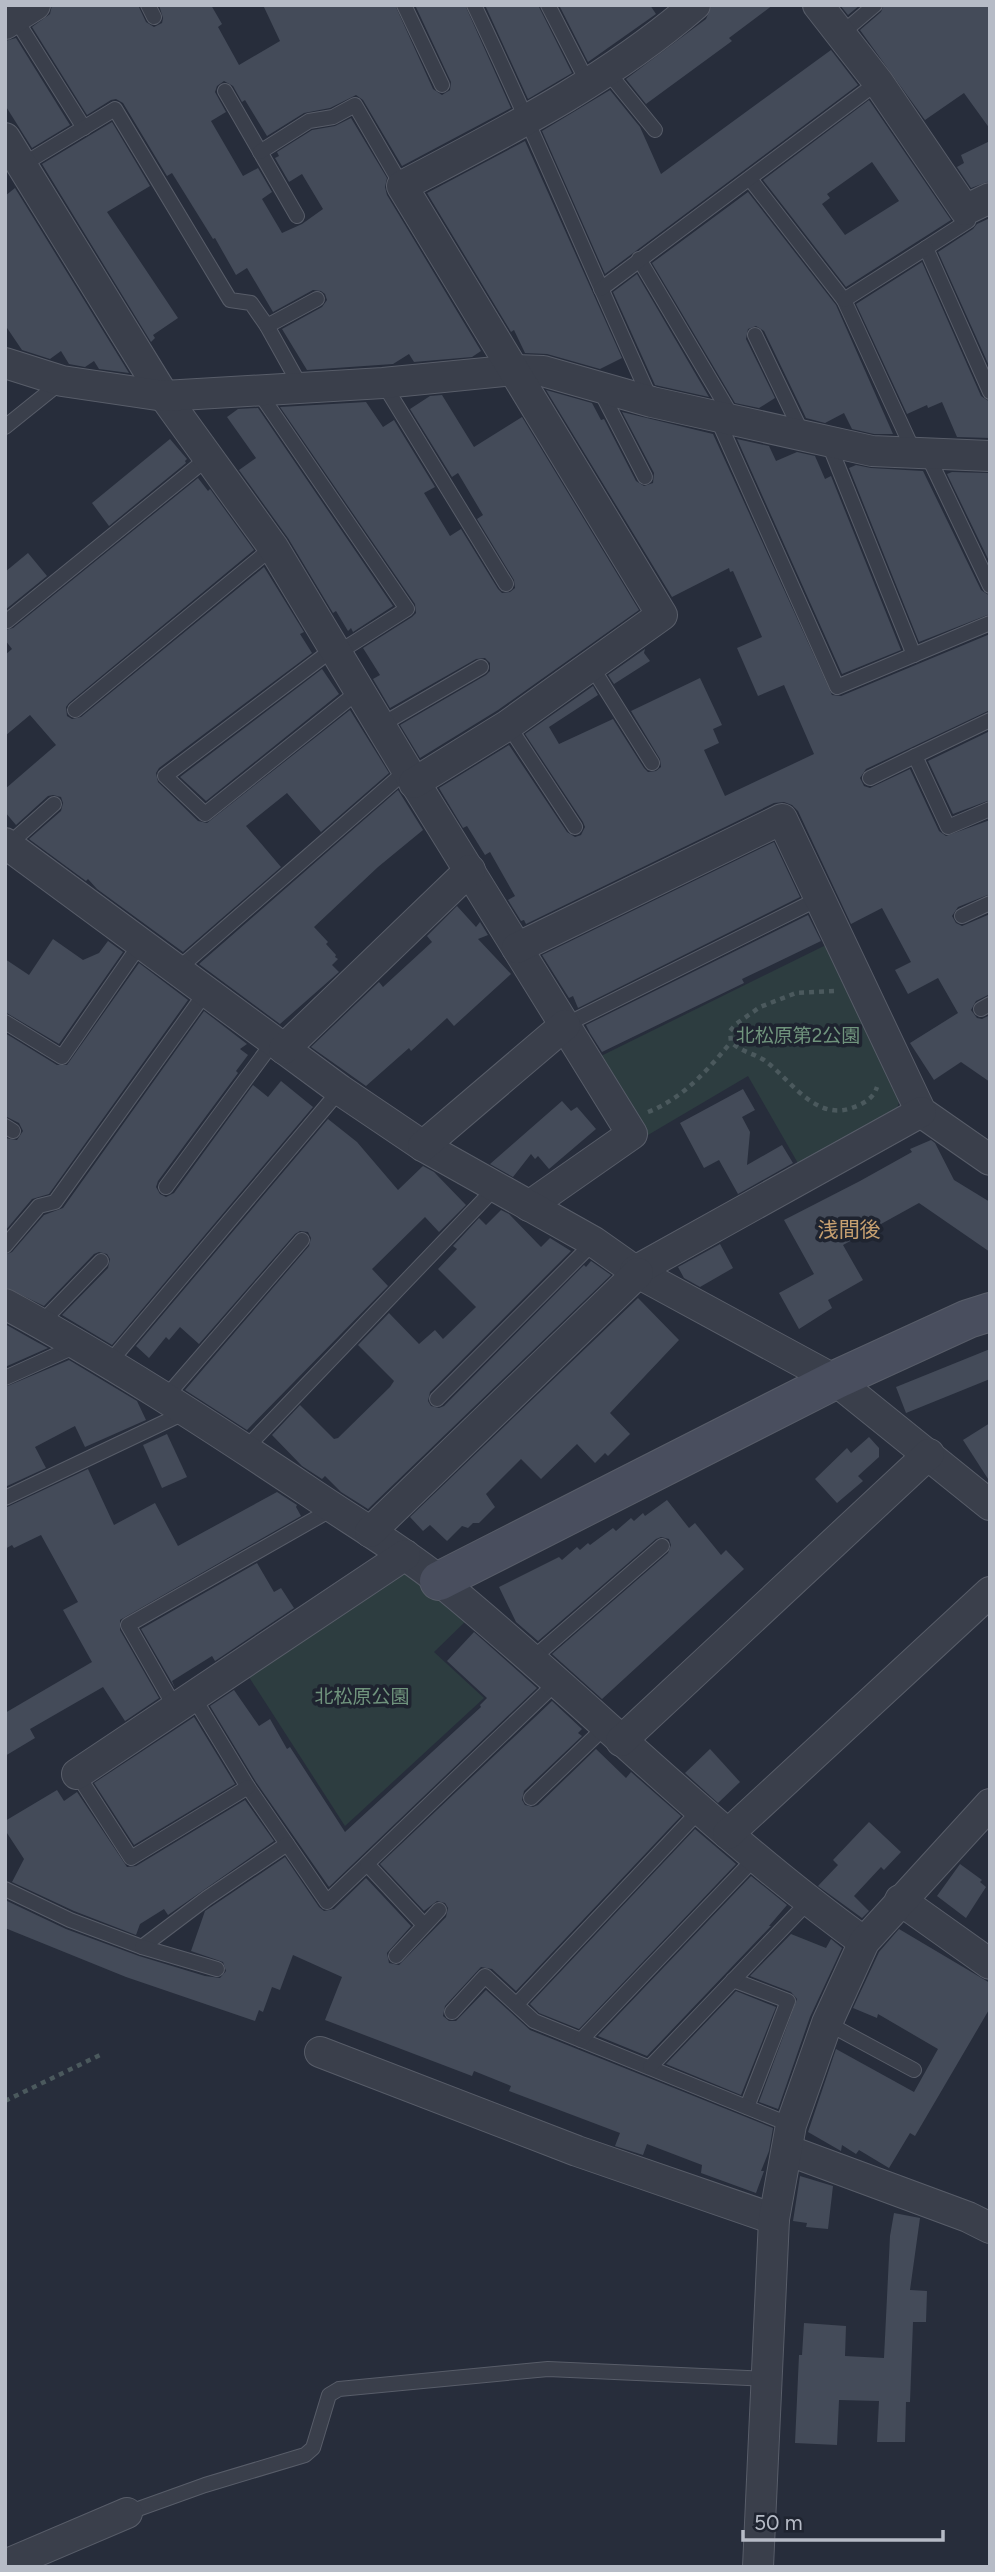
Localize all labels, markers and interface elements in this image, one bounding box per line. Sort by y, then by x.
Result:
park label: 北松原第2公園 [736,1024,860,1047]
district label: 浅間後 [818,1217,881,1242]
park label: 北松原公園 [314,1685,410,1708]
scale bar [743,2498,942,2542]
text: 50 m [754,2510,803,2535]

